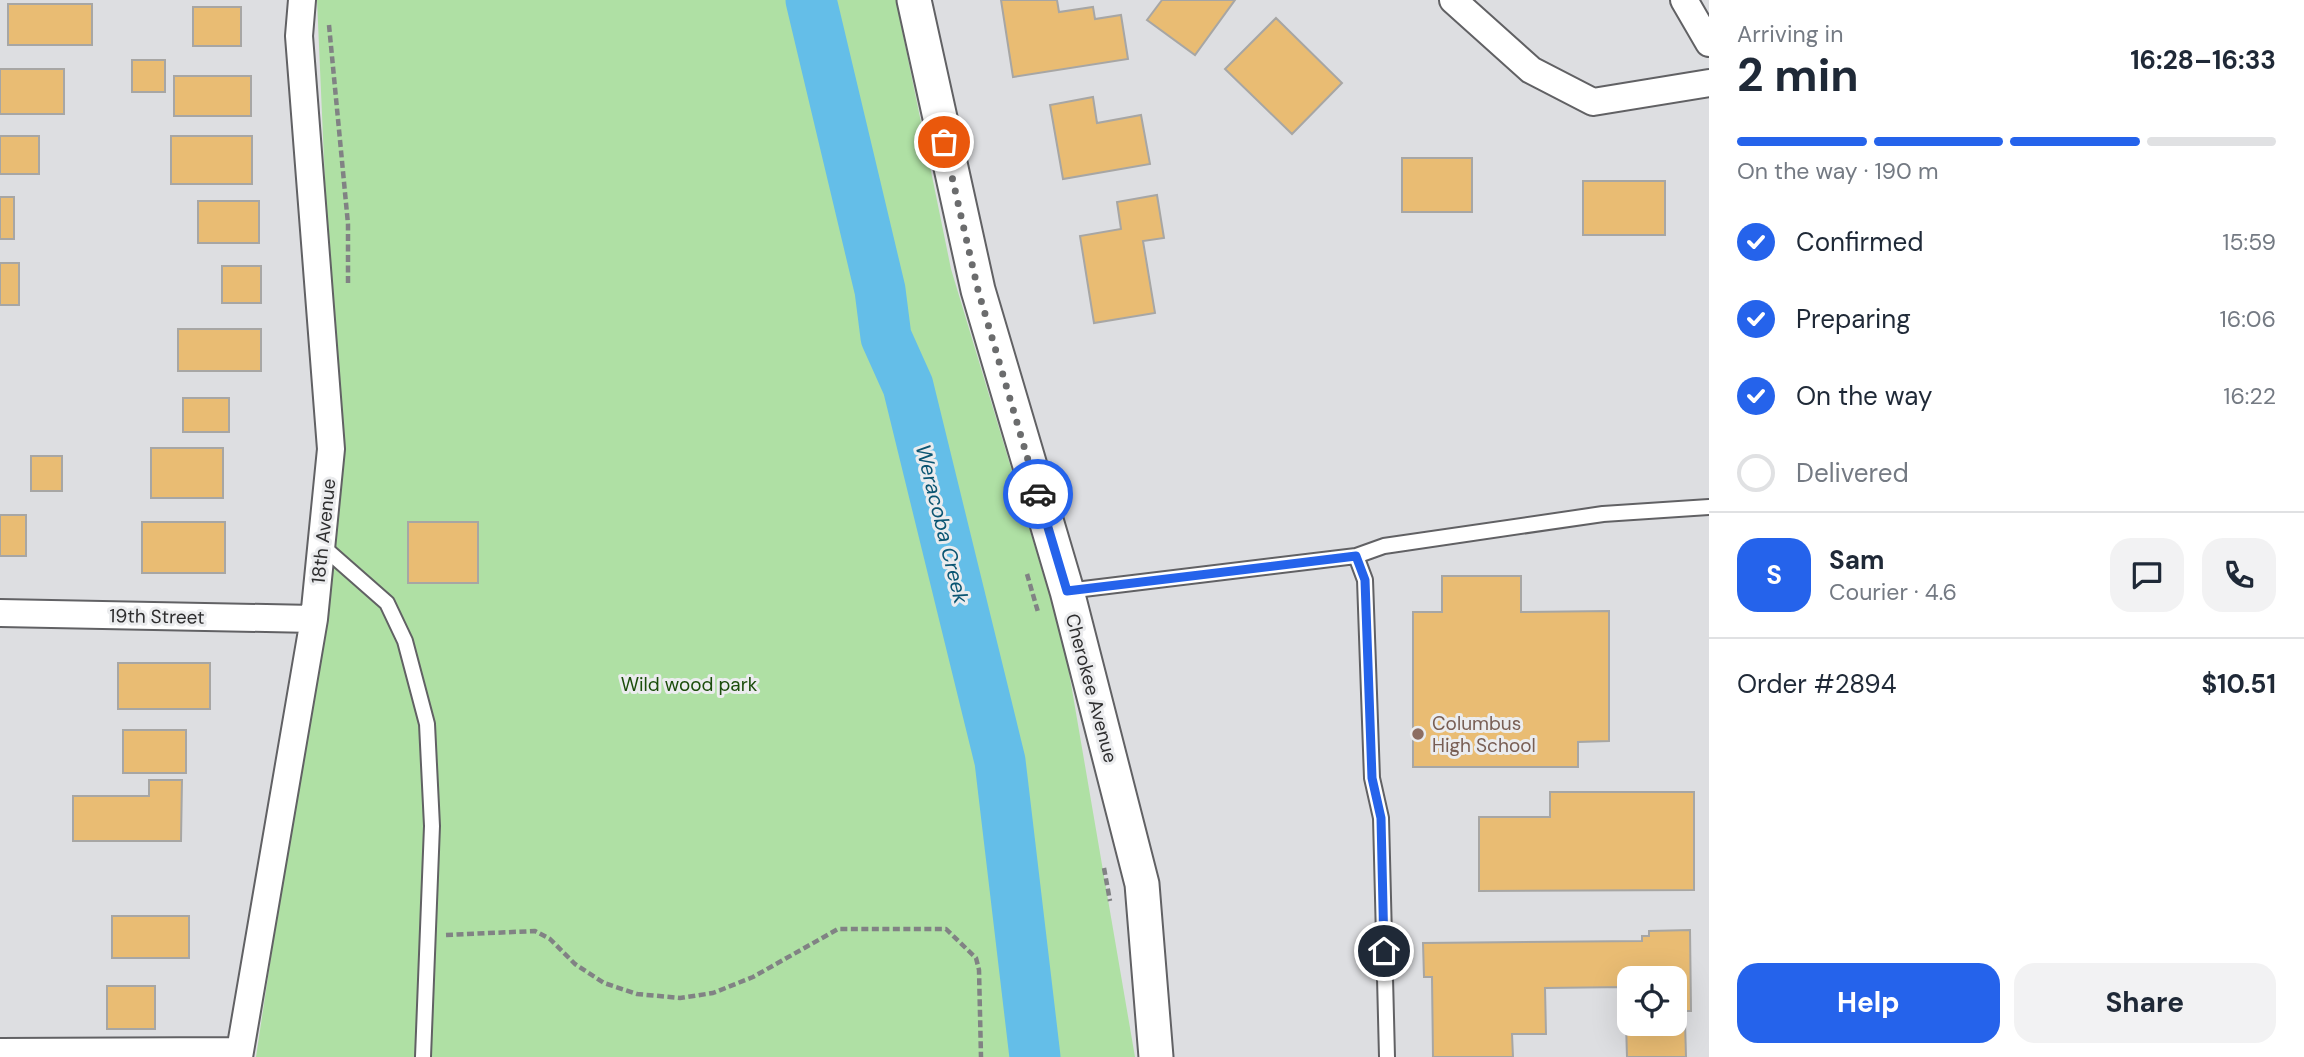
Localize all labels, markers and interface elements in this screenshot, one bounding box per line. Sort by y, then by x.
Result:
text: Arriving in [1737,19,1843,49]
text: 16:28–16:33 [2130,43,2276,77]
text: 2 min [1737,45,1859,105]
pin [914,112,974,172]
icon: bag [925,123,963,161]
text: On the way · 190 m [1737,156,1938,186]
icon: check [1737,223,1775,261]
text: Confirmed [1796,225,1923,259]
text: 15:59 [2222,227,2276,257]
icon: check [1737,300,1775,338]
text: Preparing [1796,302,1911,336]
text: 16:06 [2220,304,2276,334]
icon: check [1737,377,1775,415]
text: On the way [1796,379,1932,413]
text: 16:22 [2223,381,2276,411]
water label: Weracoba Creek [909,441,975,607]
text: Delivered [1796,456,1909,490]
courier [1003,459,1073,529]
icon: car [1019,475,1057,513]
street label: 18th Avenue [306,477,341,585]
button: chat [2110,538,2184,612]
button: phone [2202,538,2276,612]
text: Sam [1829,543,1884,577]
text: S [1766,558,1782,592]
text: Courier · 4.6 [1829,577,1957,607]
street label: 19th Street [109,603,205,630]
street label: Cherokee Avenue [1060,611,1123,765]
text: Order #2894 [1737,667,1896,701]
text: $10.51 [2201,667,2276,701]
park label: Wild wood park [621,672,758,697]
place label: Columbus High School [1432,711,1536,758]
marker: Columbus High School [1410,726,1426,742]
pin [1354,921,1414,981]
icon: home [1365,932,1403,970]
button: Help [1737,963,2000,1043]
button: Share [2014,963,2276,1043]
map controls [1617,966,1687,1036]
button: locate [1617,966,1687,1036]

